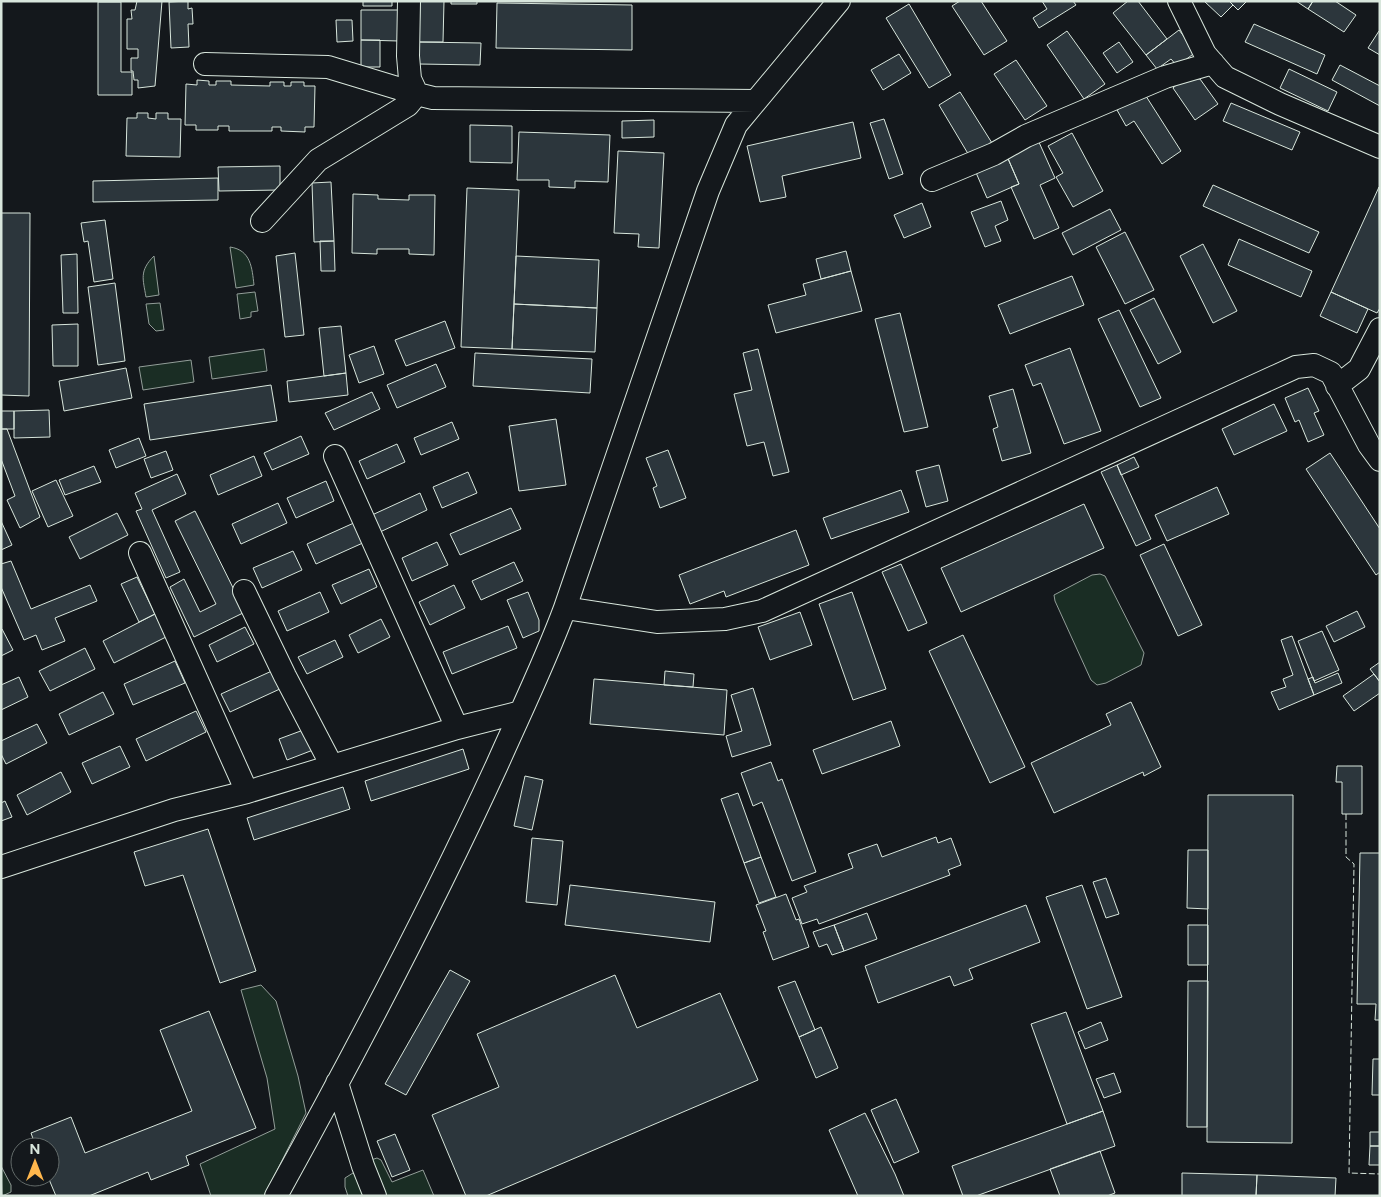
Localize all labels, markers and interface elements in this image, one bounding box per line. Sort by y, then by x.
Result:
north arrow [10,1137,60,1187]
text: N [30,1141,40,1158]

